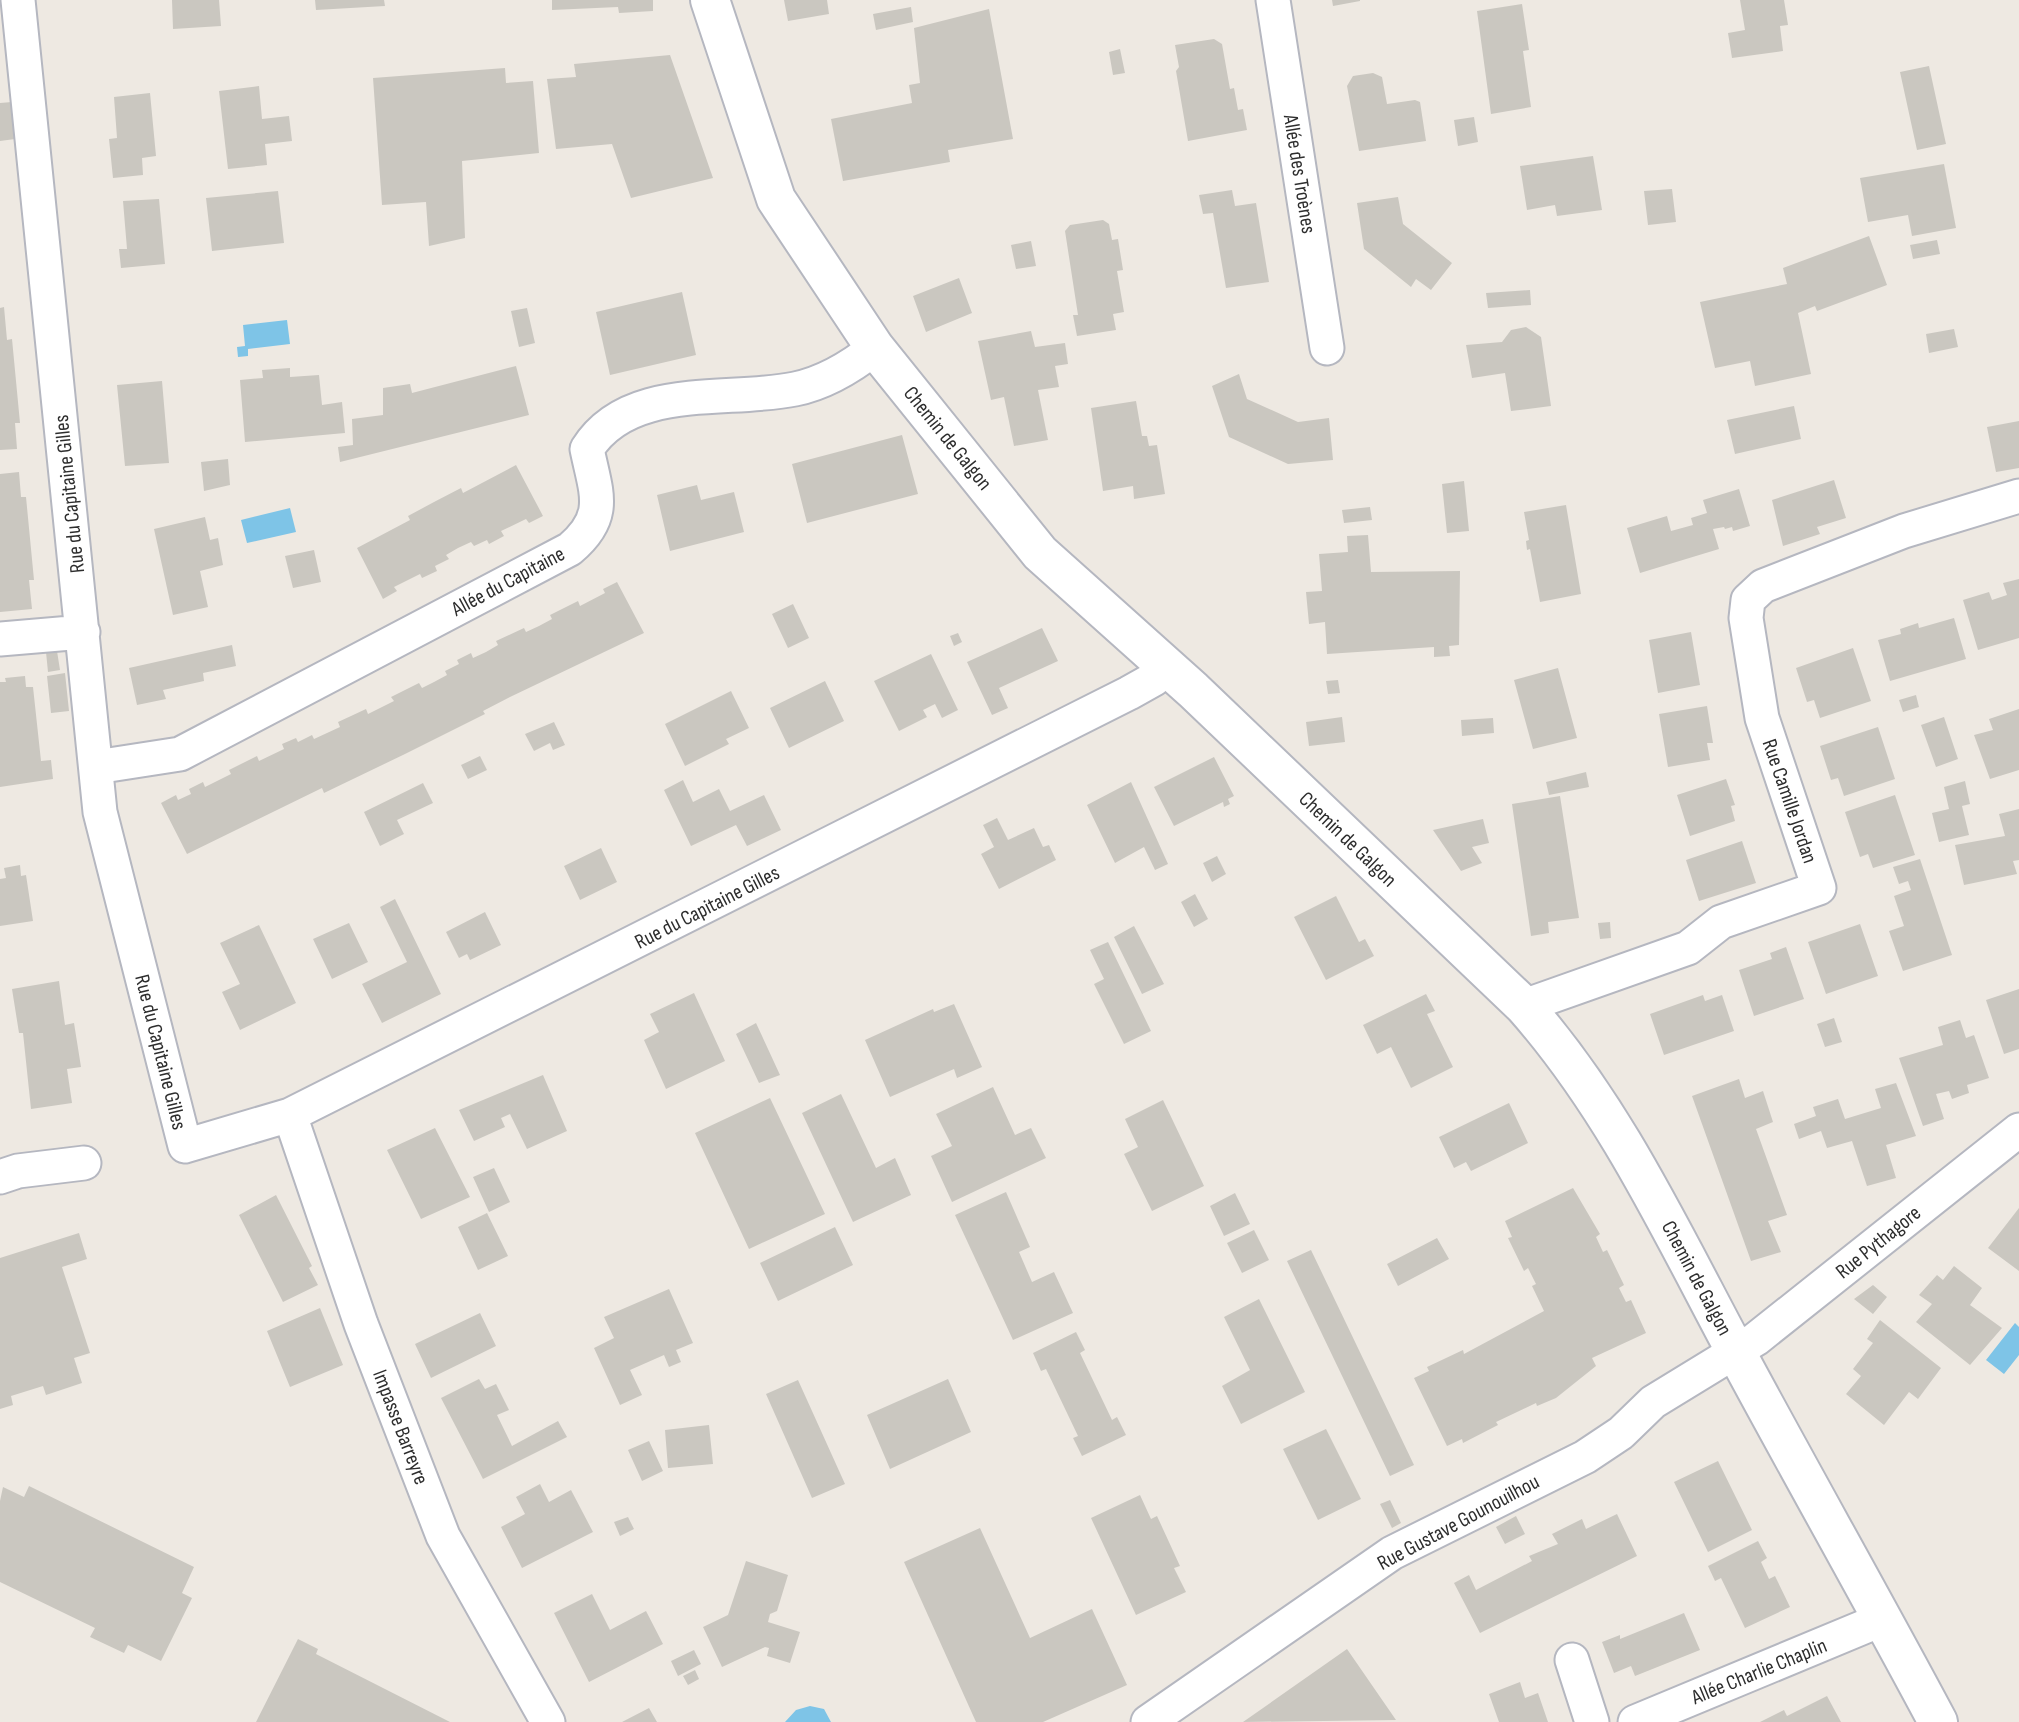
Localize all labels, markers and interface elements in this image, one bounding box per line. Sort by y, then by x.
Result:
street label: Allée des Troènes [1278,112,1321,235]
street label: Chemin de Galgon [898,381,997,495]
street label: Rue du Capitaine Gilles [49,414,90,574]
street label: Allée du Capitaine [447,541,569,622]
street label: Rue Camille Jordan [1757,736,1822,867]
street label: Chemin de Galgon [1294,787,1402,892]
street label: Rue du Capitaine Gilles [631,860,784,955]
street label: Rue du Capitaine Gilles [129,972,192,1132]
street label: Rue Pythagore [1831,1200,1926,1284]
street label: Chemin de Galgon [1656,1217,1737,1340]
street label: Impasse Barreyre [367,1366,434,1488]
street label: Rue Gustave Gounouilhou [1373,1469,1544,1576]
street label: Allée Charlie Chaplin [1687,1633,1831,1710]

